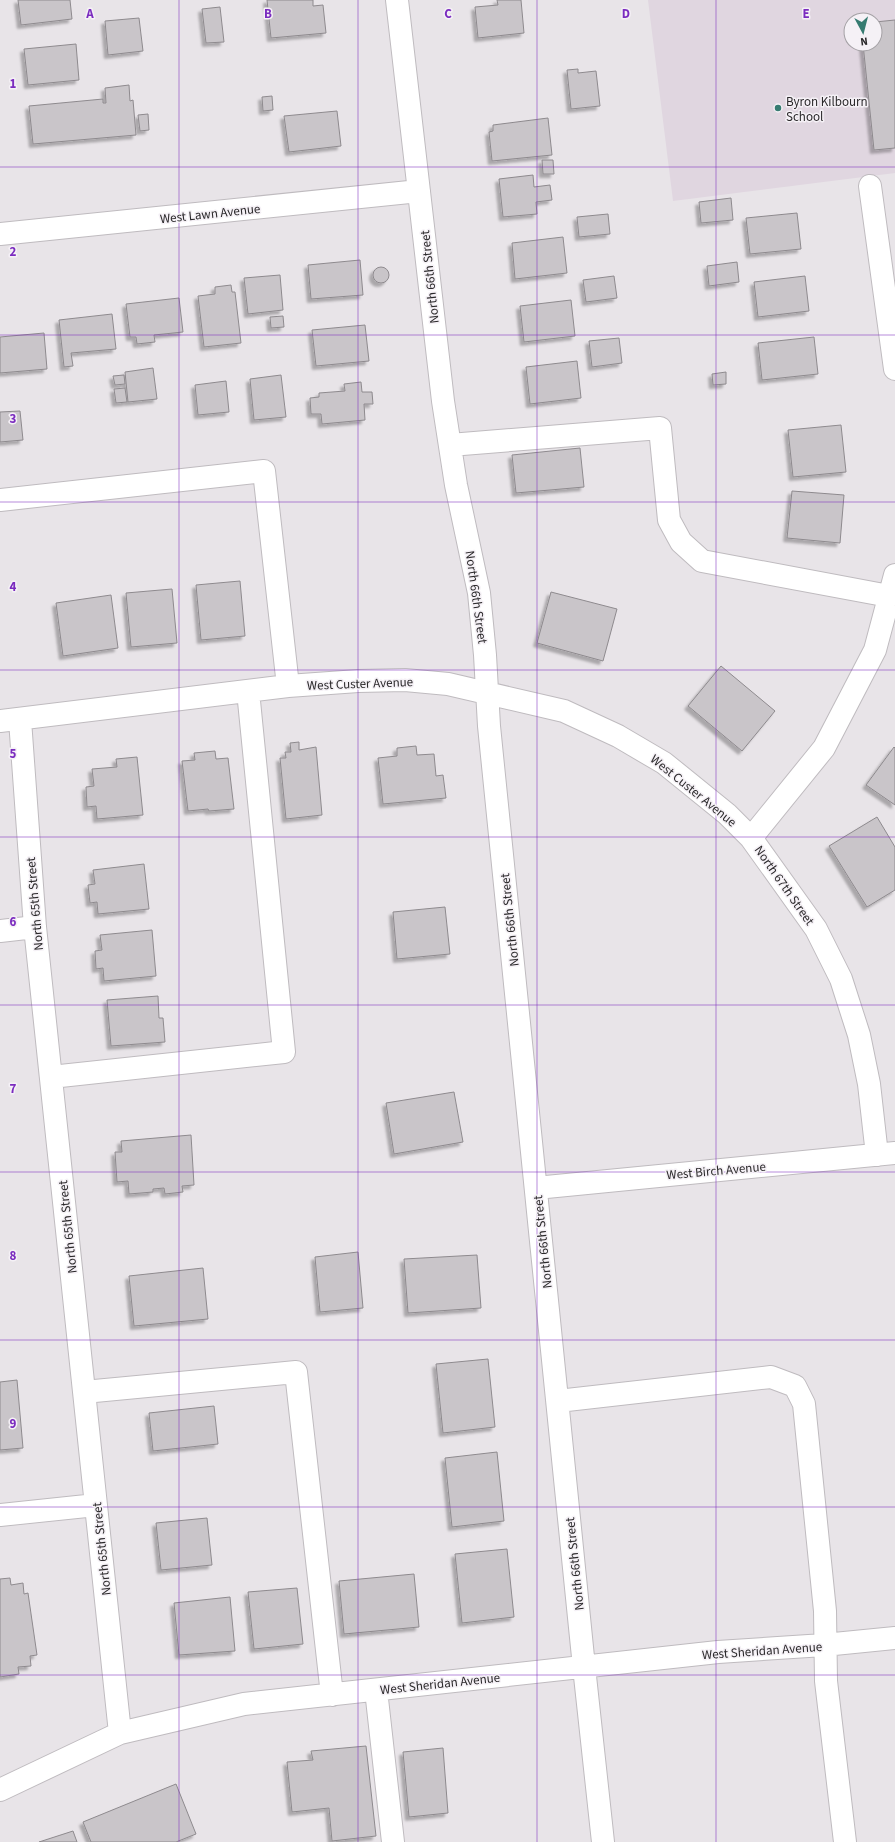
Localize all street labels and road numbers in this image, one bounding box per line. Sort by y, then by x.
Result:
street label: West Lawn Avenue [159,200,261,228]
street label: North 66th Street [416,229,444,324]
street label: North 66th Street [461,550,492,645]
street label: West Custer Avenue [307,673,413,695]
street label: West Custer Avenue [646,750,740,831]
street label: North 67th Street [750,842,819,930]
street label: North 65th Street [22,856,48,951]
street label: North 66th Street [496,872,524,967]
street label: West Birch Avenue [666,1158,767,1184]
street label: North 65th Street [54,1179,82,1274]
street label: North 66th Street [529,1194,557,1289]
street label: North 65th Street [88,1501,116,1596]
street label: North 66th Street [561,1516,589,1611]
street label: West Sheridan Avenue [701,1638,823,1664]
street label: West Sheridan Avenue [379,1669,501,1699]

